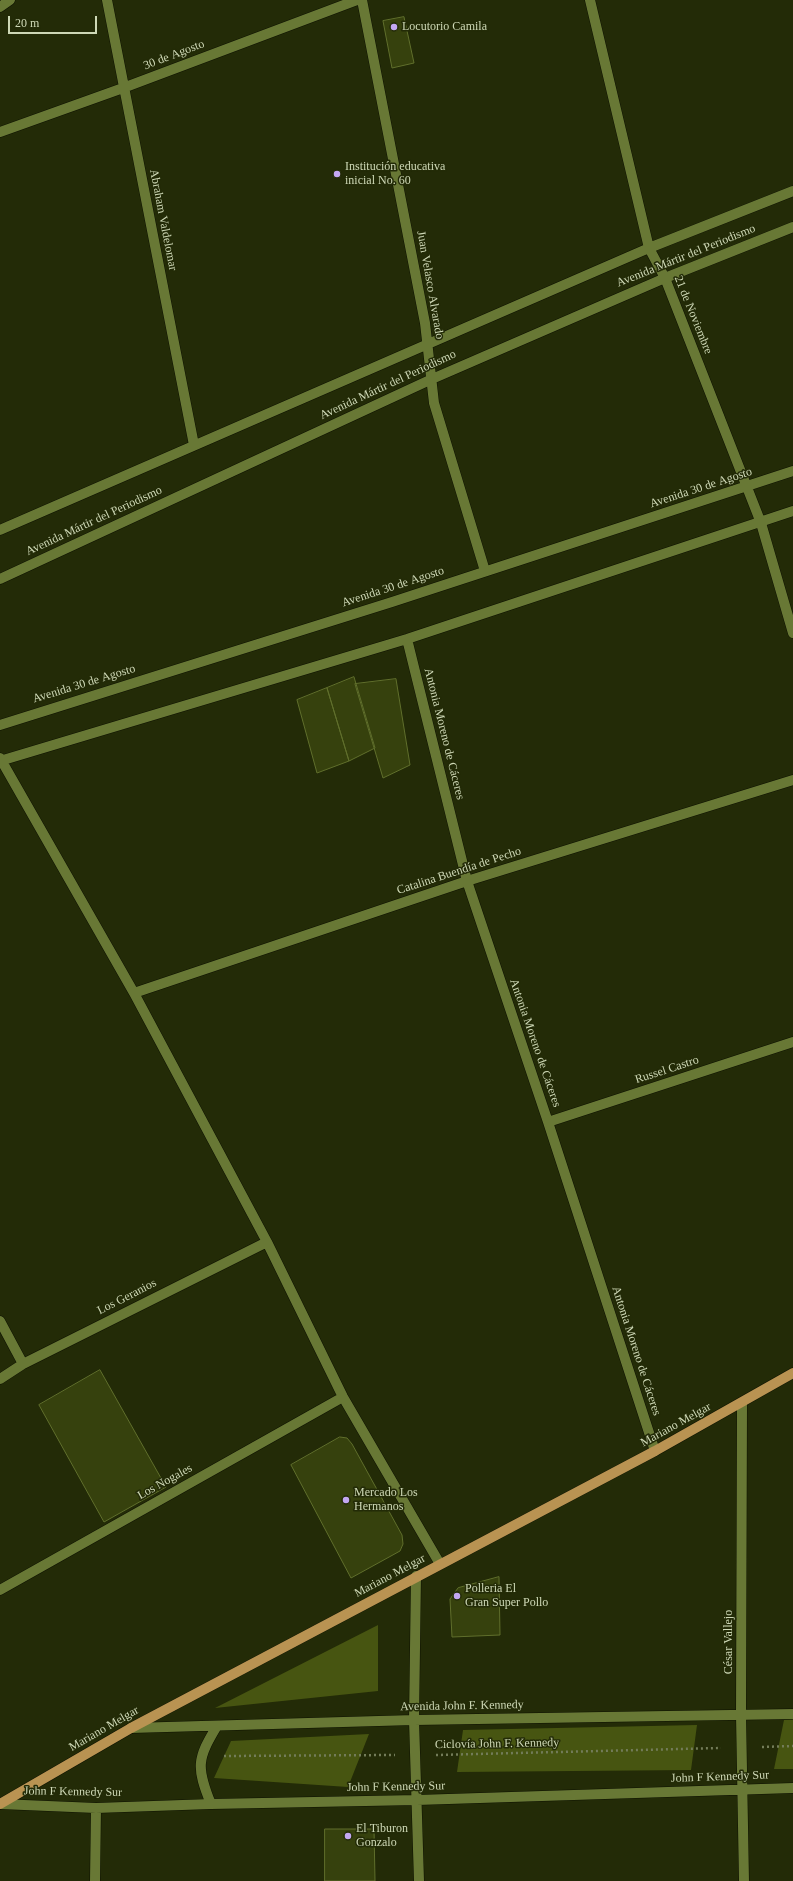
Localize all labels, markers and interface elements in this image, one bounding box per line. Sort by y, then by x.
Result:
scale bar [10,8,99,34]
text: 20 m [15,16,39,30]
place label: Locutorio Camila [402,20,487,34]
marker: Locutorio Camila [389,22,399,32]
street label: 30 de Agosto [142,37,206,73]
place label: Institución educativa inicial No. 60 [345,160,445,188]
street label: Abraham Valdelomar [146,168,180,272]
marker: Institución educativa inicial No. 60 [332,169,342,179]
street label: Avenida Mártir del Periodismo [614,221,758,291]
street label: Juan Velasco Alvarado [413,230,447,340]
street label: 21 de Noviembre [671,274,715,356]
street label: Avenida Mártir del Periodismo [318,347,458,423]
street label: Avenida 30 de Agosto [648,465,754,511]
street label: Avenida Mártir del Periodismo [24,483,164,559]
street label: Avenida 30 de Agosto [340,564,446,610]
street label: Avenida 30 de Agosto [31,662,137,706]
street label: Antonia Moreno de Cáceres [421,667,467,801]
street label: Catalina Buendía de Pecho [395,844,523,898]
street label: Antonia Moreno de Cáceres [506,977,564,1109]
street label: Russel Castro [633,1053,701,1087]
street label: Los Geranios [95,1276,159,1318]
street label: Antonia Moreno de Cáceres [608,1285,664,1417]
street label: Mariano Melgar [638,1400,714,1450]
street label: Los Nogales [135,1461,195,1503]
place label: Mercado Los Hermanos [354,1486,418,1514]
marker: Mercado Los Hermanos [341,1495,351,1505]
street label: Mariano Melgar [352,1551,428,1601]
place label: Polleria El Gran Super Pollo [465,1582,548,1610]
marker: Polleria El Gran Super Pollo [452,1591,462,1601]
street label: César Vallejo [722,1610,736,1674]
street label: Avenida John F. Kennedy [400,1698,524,1714]
street label: Mariano Melgar [66,1703,142,1755]
street label: Ciclovía John F. Kennedy [435,1736,559,1752]
street label: John F Kennedy Sur [671,1768,769,1786]
street label: John F Kennedy Sur [347,1779,445,1795]
street label: John F Kennedy Sur [24,1784,122,1800]
place label: El Tiburon Gonzalo [356,1822,408,1850]
marker: El Tiburon Gonzalo [343,1831,353,1841]

